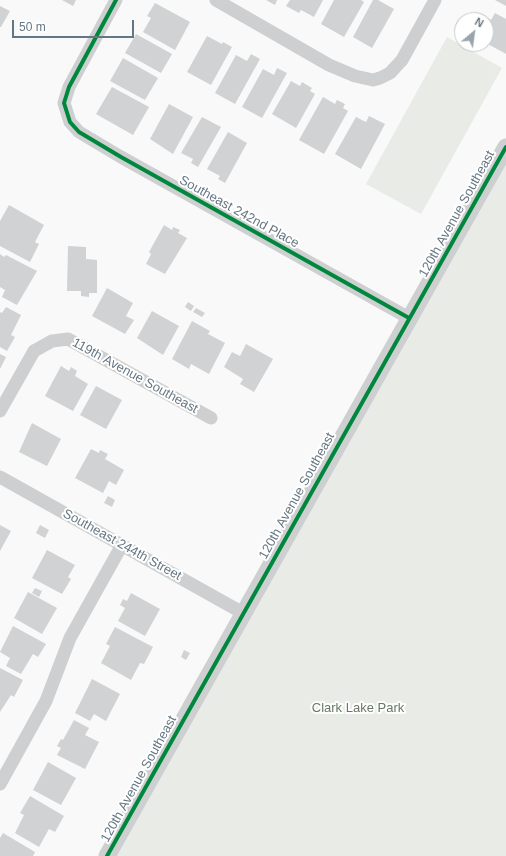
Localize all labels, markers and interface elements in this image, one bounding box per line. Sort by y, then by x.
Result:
scale bar [14,12,136,38]
north arrow [454,12,494,52]
text: N [473,15,486,30]
text: 50 m [19,20,46,34]
street label: 120th Avenue Southeast [416,148,498,280]
street label: Southeast 242nd Place [176,173,302,251]
street label: 119th Avenue Southeast [69,335,201,417]
street label: 120th Avenue Southeast [256,430,338,562]
street label: Southeast 244th Street [60,506,184,584]
park label: Clark Lake Park [312,700,404,716]
street label: 120th Avenue Southeast [98,713,180,845]

